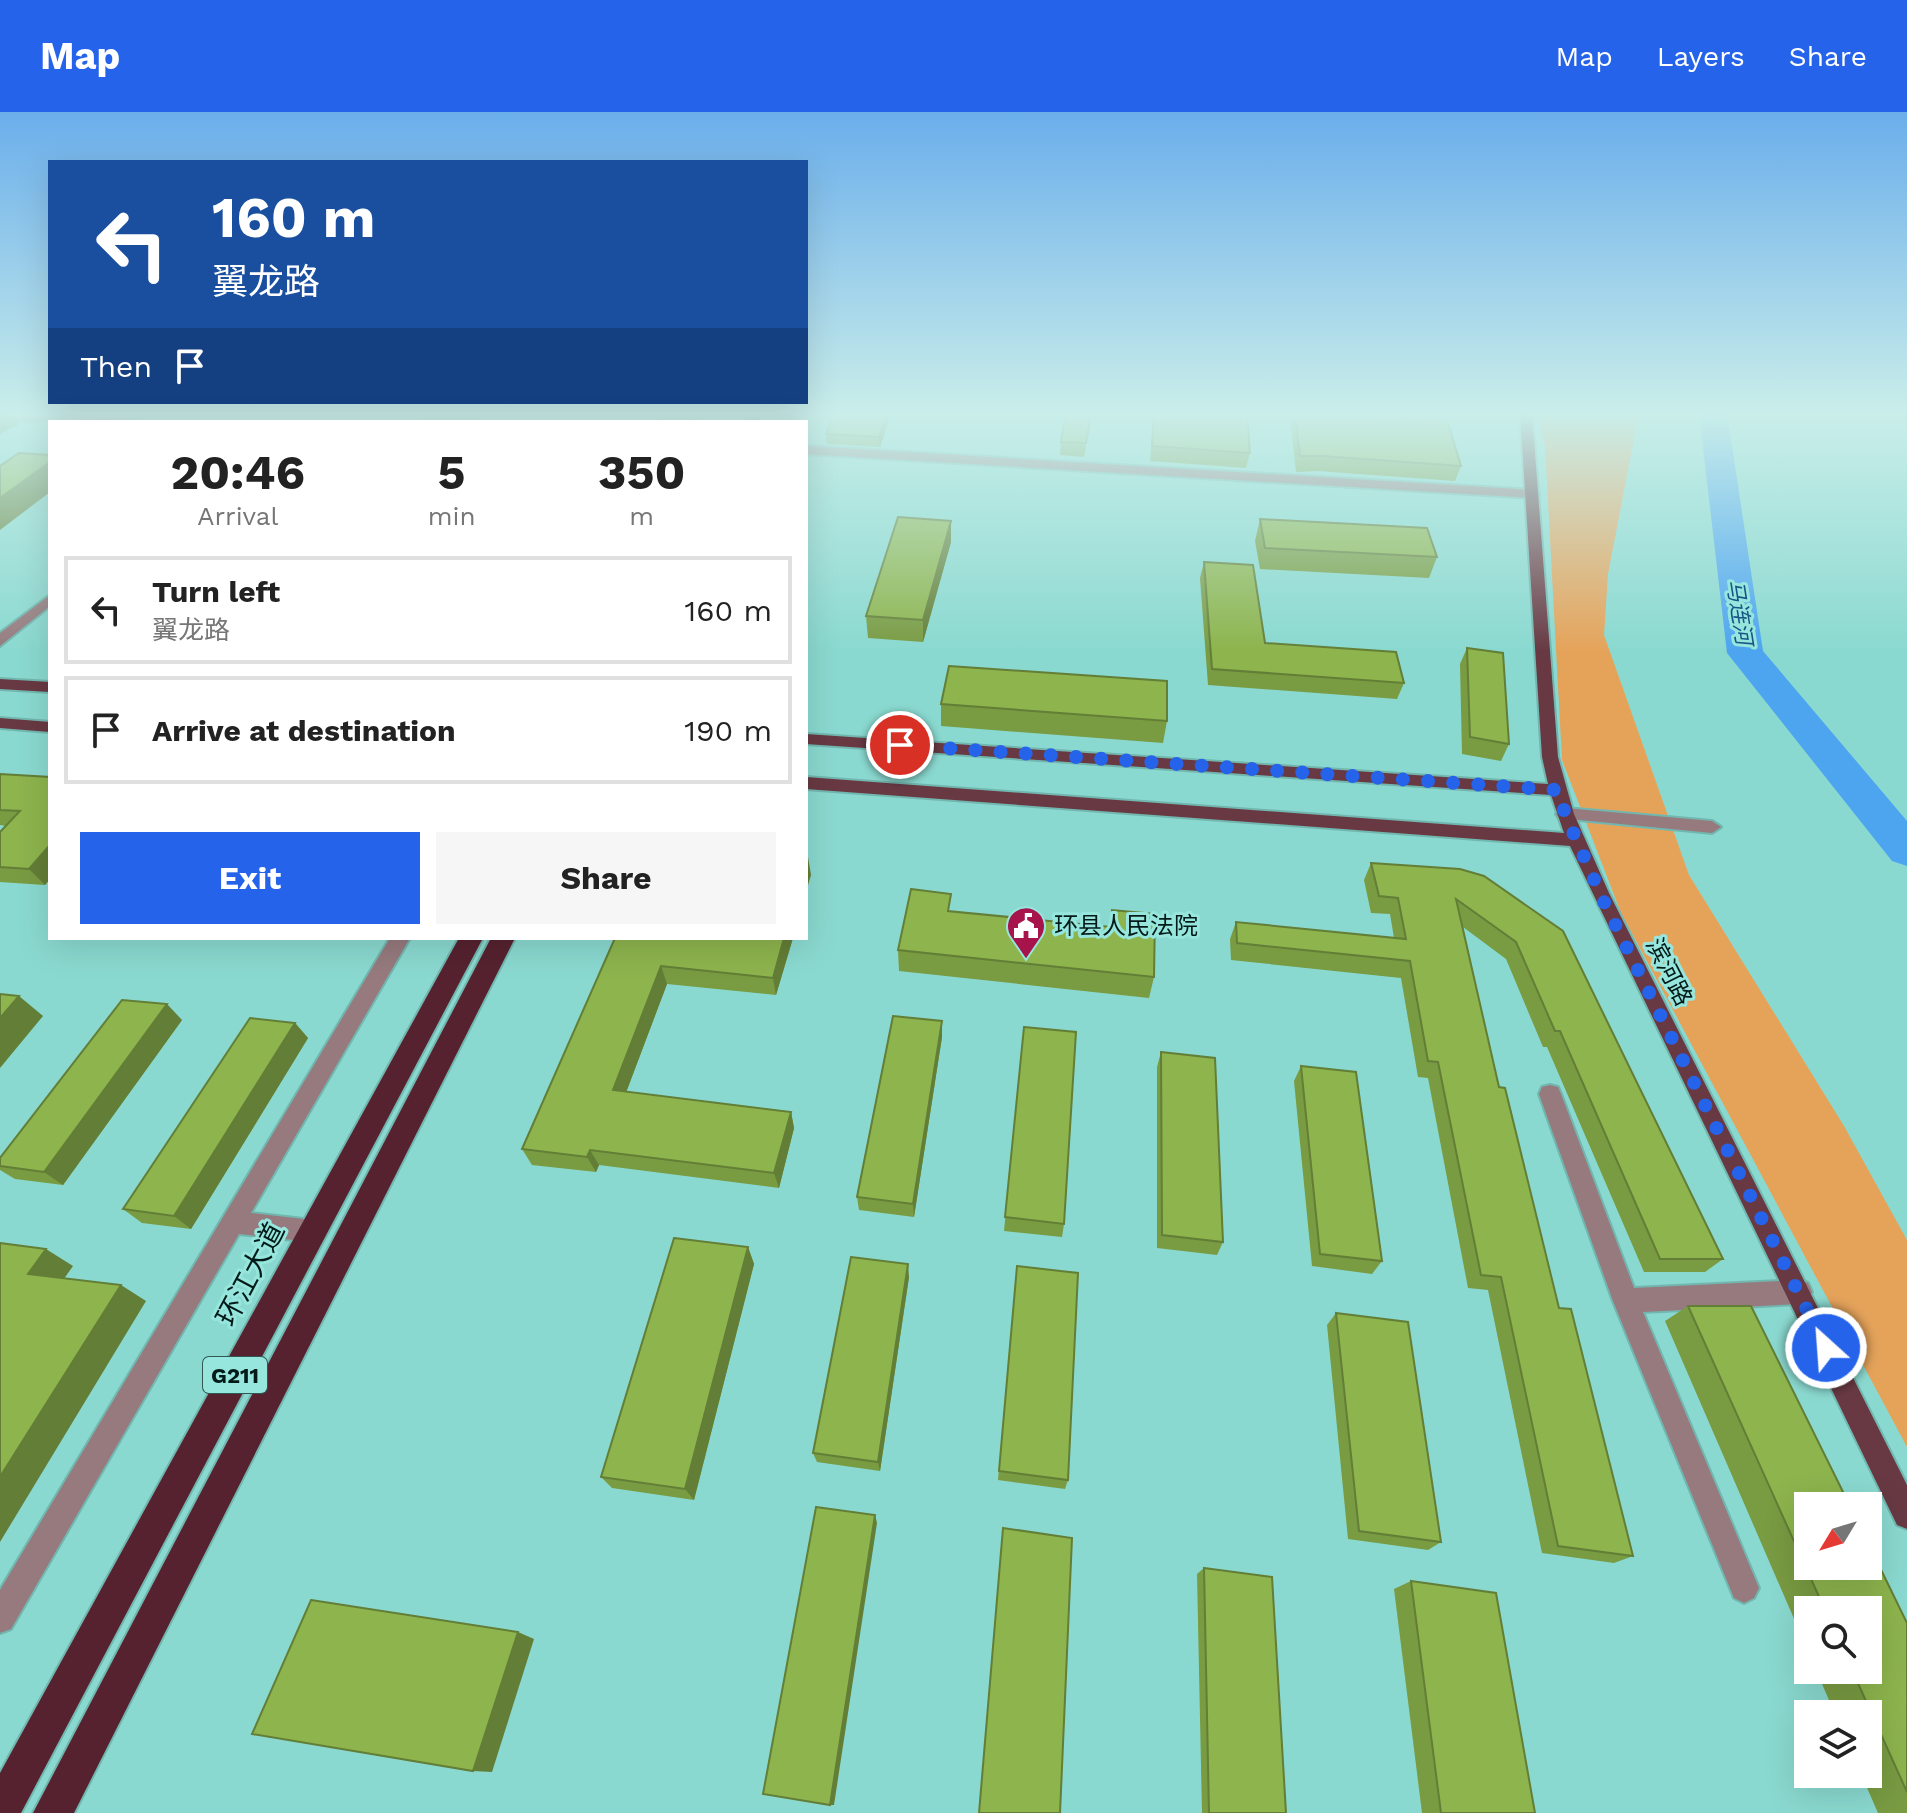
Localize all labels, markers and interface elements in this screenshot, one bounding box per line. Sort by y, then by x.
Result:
text: Map [40,34,120,78]
text: Map [1556,40,1613,73]
text: Layers [1657,40,1745,73]
text: Share [1789,40,1867,73]
text: 160 m [212,185,375,251]
icon: left [80,192,184,296]
text: 翼龙路 [212,261,320,303]
icon: arrive [168,344,212,388]
text: Then [80,349,152,384]
text: 20:46 [171,444,305,501]
text: 5 [438,444,466,501]
text: 350 [598,444,685,501]
text: Arrival [197,501,278,531]
text: min [428,501,475,531]
text: m [629,501,654,531]
text: Turn left [152,574,280,609]
water label: 马连河 [1722,578,1758,651]
icon: left [84,588,128,632]
text: 160 m [685,593,772,628]
text: 翼龙路 [152,615,230,645]
icon: arrive [84,708,128,752]
pin [866,711,934,779]
text: Arrive at destination [152,713,456,748]
text: 190 m [684,713,772,748]
icon: arrive [878,723,922,767]
button: Exit [80,832,420,924]
button: Share [436,832,776,924]
public building icon: 环县人民法院 [1005,905,1047,960]
place label: 环县人民法院 [1054,912,1198,940]
street label: 滨河路 [1640,934,1698,1010]
street label: 环江大道 [210,1217,291,1331]
position arrow [1784,1306,1868,1390]
road number: G211 [203,1357,267,1393]
north arrow [1794,1492,1882,1580]
map controls [1794,1492,1882,1788]
button: search [1794,1596,1882,1684]
button: layers [1794,1700,1882,1788]

